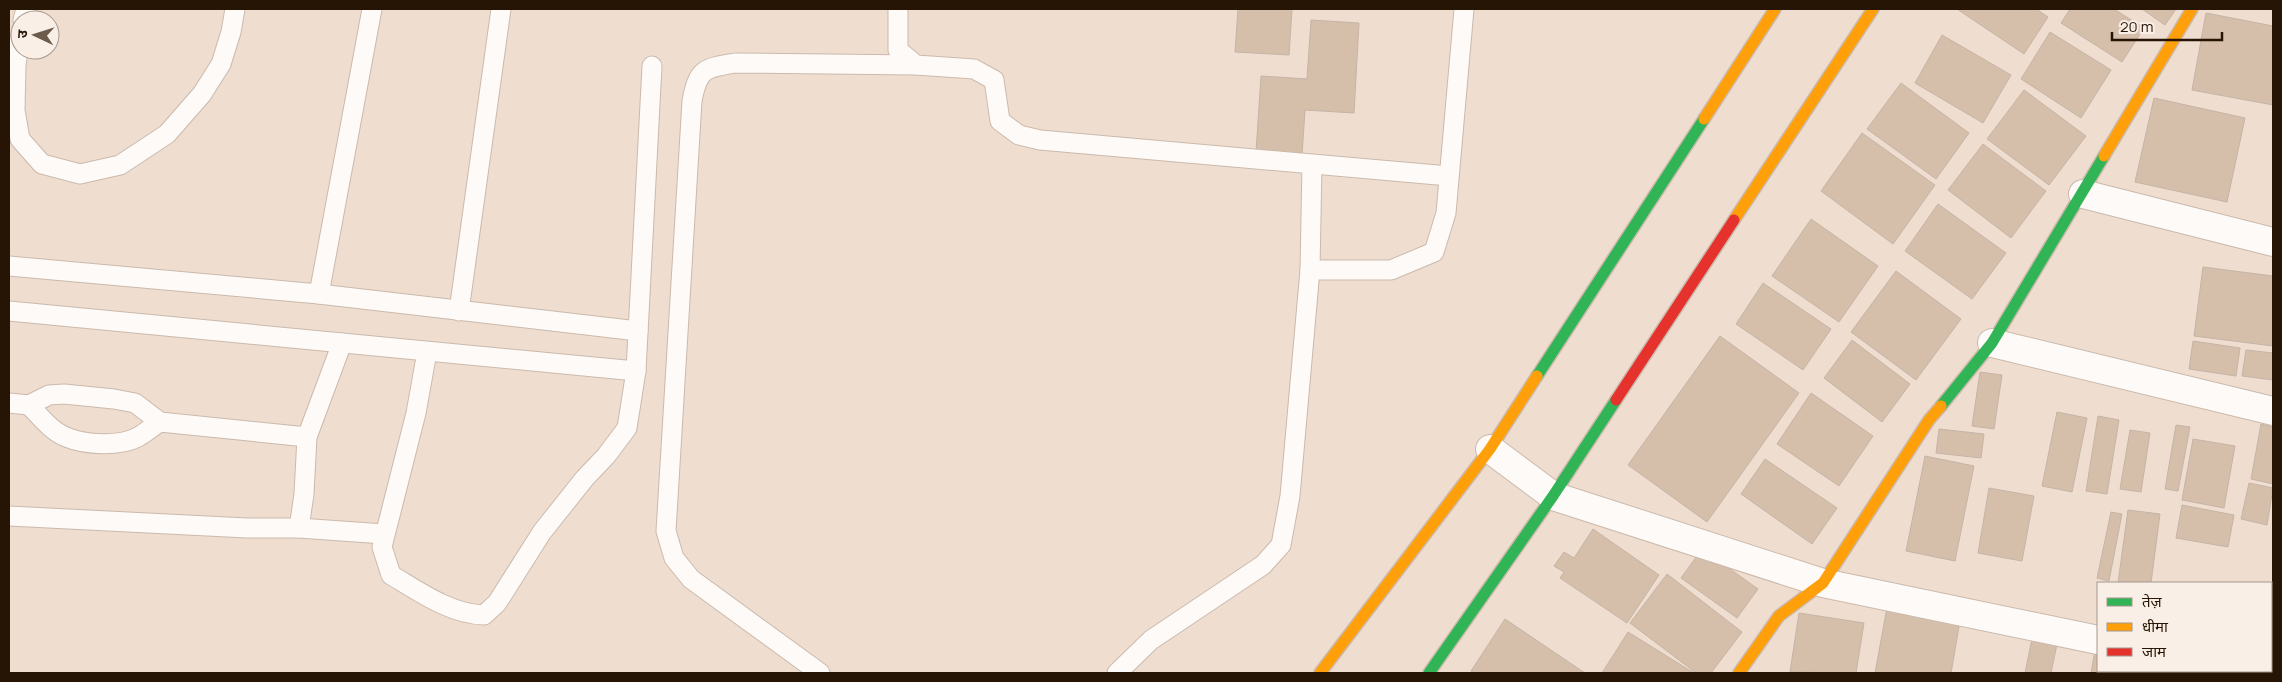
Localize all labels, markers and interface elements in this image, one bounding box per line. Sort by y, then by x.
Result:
north arrow [10,10,60,60]
scale bar [2112,10,2222,42]
text: 20 m [2120,16,2153,37]
text: उ [12,29,31,39]
legend [2097,582,2272,672]
text: तेज़ [2142,591,2163,612]
text: धीमा [2142,616,2169,637]
text: जाम [2142,641,2167,662]

